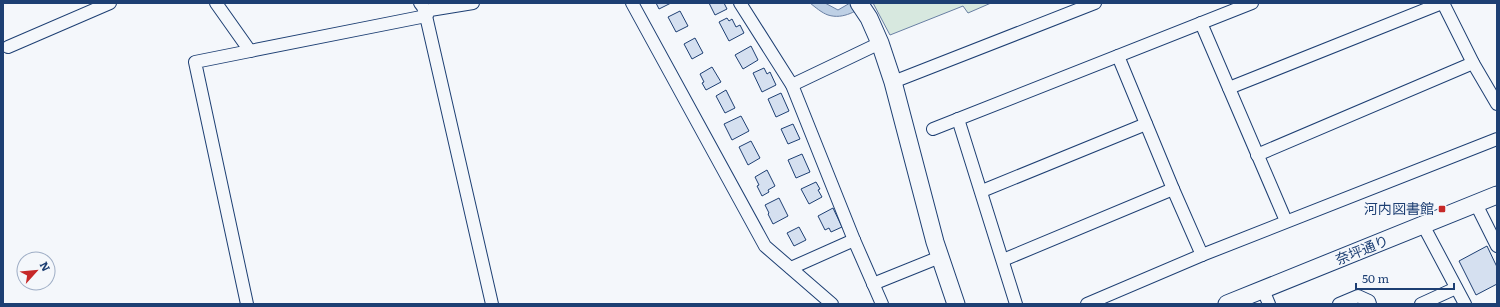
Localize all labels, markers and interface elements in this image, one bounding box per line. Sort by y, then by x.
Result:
place label: 河内図書館 [1364,198,1434,218]
marker: 河内図書館 [1437,204,1447,214]
street label: 奈坪通り [1332,229,1391,269]
north arrow [16,251,56,291]
text: N [37,258,55,274]
scale bar [1356,265,1454,291]
text: 50 m [1362,269,1389,287]

